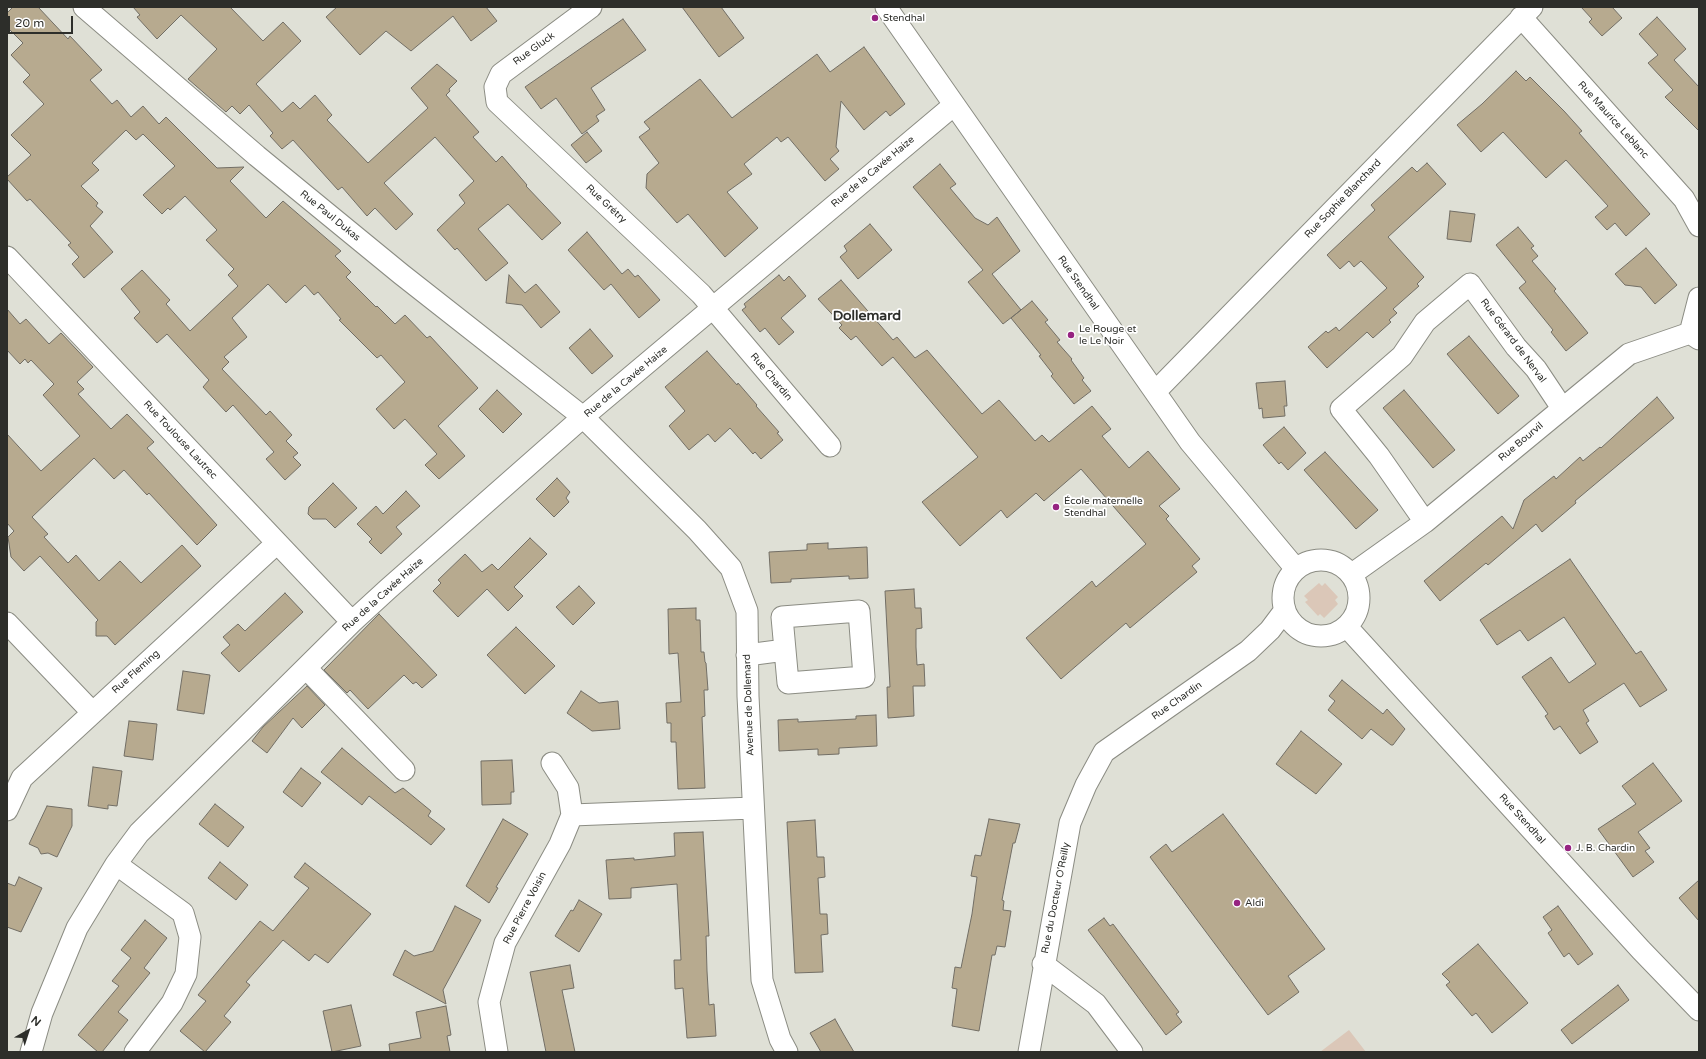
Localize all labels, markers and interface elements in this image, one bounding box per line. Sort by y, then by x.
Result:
scale bar [10,8,75,34]
place label: Stendhal [883,12,925,24]
marker: Stendhal [870,13,880,23]
text: 20 m [15,16,44,30]
street label: Rue Gluck [511,30,557,68]
street label: Rue Maurice Leblanc [1575,79,1651,161]
street label: Rue de la Cavée Haize [829,134,917,210]
street label: Rue Sophie Blanchard [1302,157,1384,241]
street label: Rue Grétry [583,182,629,226]
street label: Rue Paul Dukas [297,188,363,244]
street label: Rue Stendhal [1055,254,1101,312]
street label: Rue Gérard de Nerval [1478,297,1548,385]
district label: Dollemard [833,308,901,324]
place label: Le Rouge et le Le Noir [1079,323,1136,346]
marker: Le Rouge et le Le Noir [1066,330,1076,340]
street label: Rue de la Cavée Haize [582,344,670,420]
street label: Rue Chardin [748,351,794,403]
street label: Rue Toulouse Lautrec [141,398,219,482]
street label: Rue Bourvil [1496,420,1546,464]
place label: École maternelle Stendhal [1064,495,1143,518]
marker: École maternelle Stendhal [1051,502,1061,512]
street label: Rue de la Cavée Haize [340,556,426,634]
street label: Rue Fleming [110,648,162,696]
street label: Avenue de Dollemard [741,654,757,756]
street label: Rue Chardin [1150,679,1204,723]
street label: Rue Stendhal [1496,791,1548,847]
street label: Rue du Docteur O'Reilly [1039,841,1073,955]
place label: J. B. Chardin [1576,842,1635,854]
marker: J. B. Chardin [1563,843,1573,853]
street label: Rue Pierre Voisin [501,870,549,946]
place label: Aldi [1245,897,1264,909]
marker: Aldi [1232,898,1242,908]
north arrow [8,1011,48,1051]
text: N [28,1013,43,1029]

